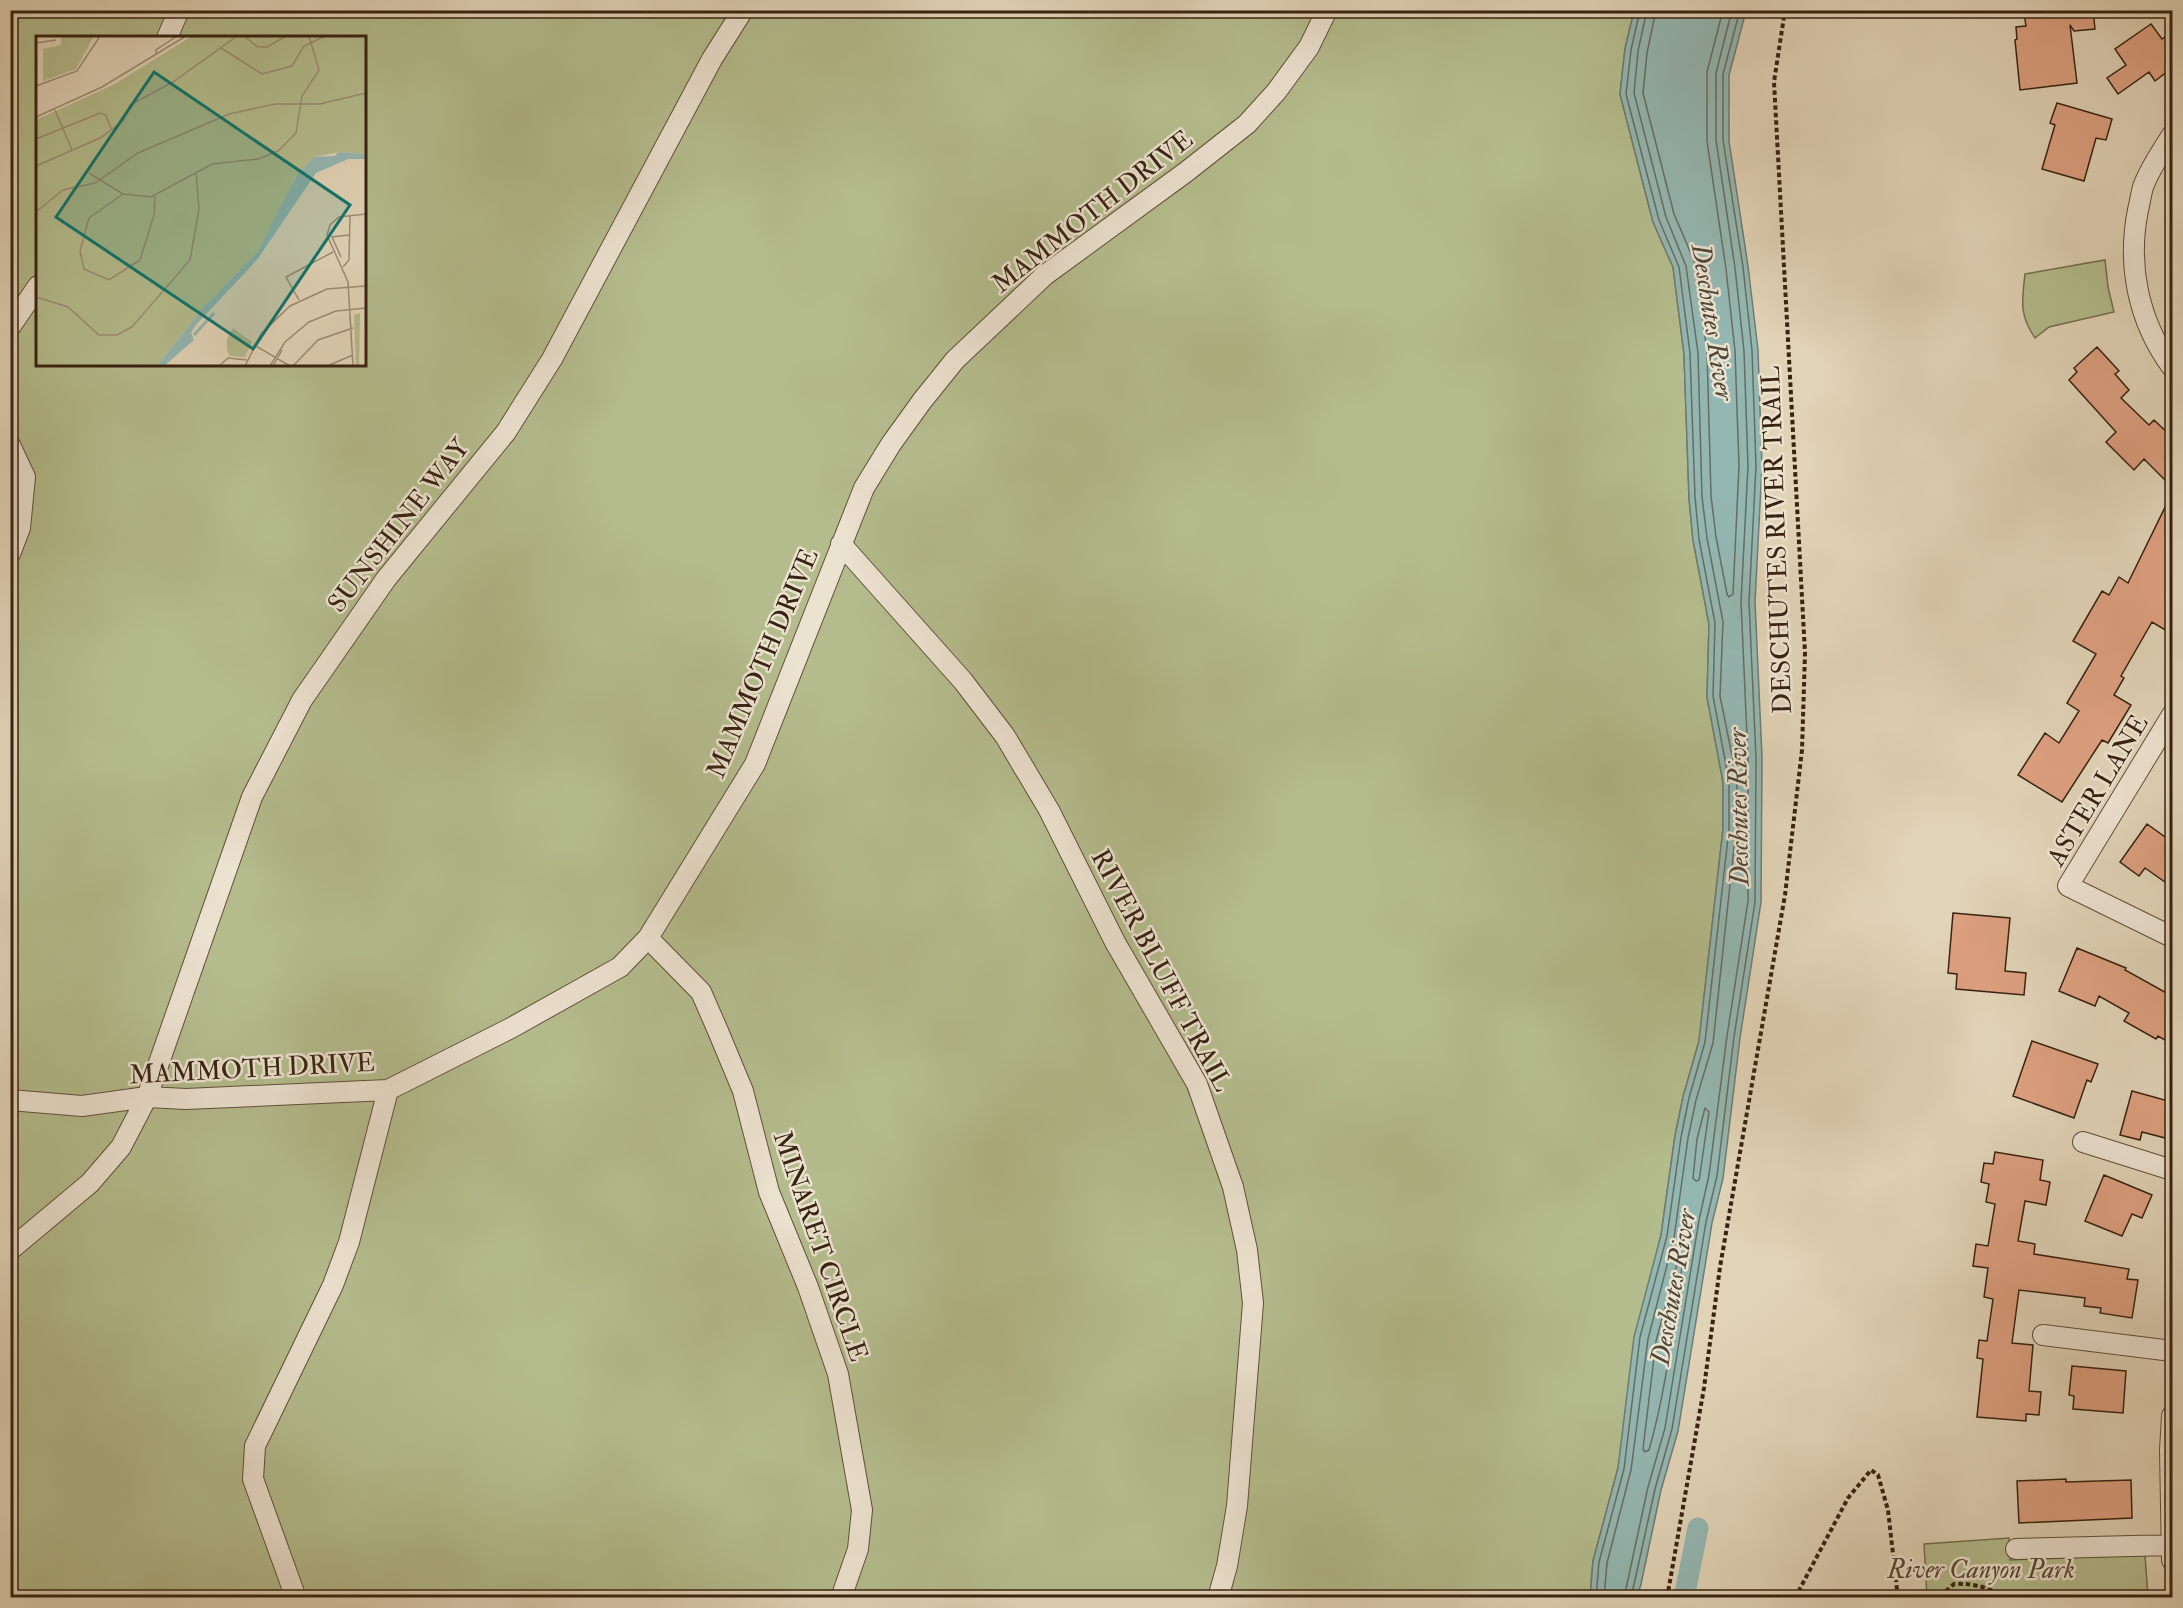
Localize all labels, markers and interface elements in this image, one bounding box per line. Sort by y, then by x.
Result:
inset map [36,36,366,366]
street label: MAMMOTH DRIVE [986,123,1199,300]
water label: Deschutes River [1684,240,1741,405]
street label: DESCHUTES RIVER TRAIL [1755,365,1799,715]
street label: SUNSHINE WAY [321,431,477,619]
street label: MAMMOTH DRIVE [700,544,826,783]
street label: ASTER LANE [2040,709,2156,873]
water label: Deschutes River [1721,726,1756,887]
street label: RIVER BLUFF TRAIL [1084,844,1239,1097]
street label: MAMMOTH DRIVE [128,1047,376,1091]
street label: MINARET CIRCLE [766,1127,874,1366]
water label: Deschutes River [1643,1205,1704,1369]
park label: River Canyon Park [1886,1554,2075,1586]

